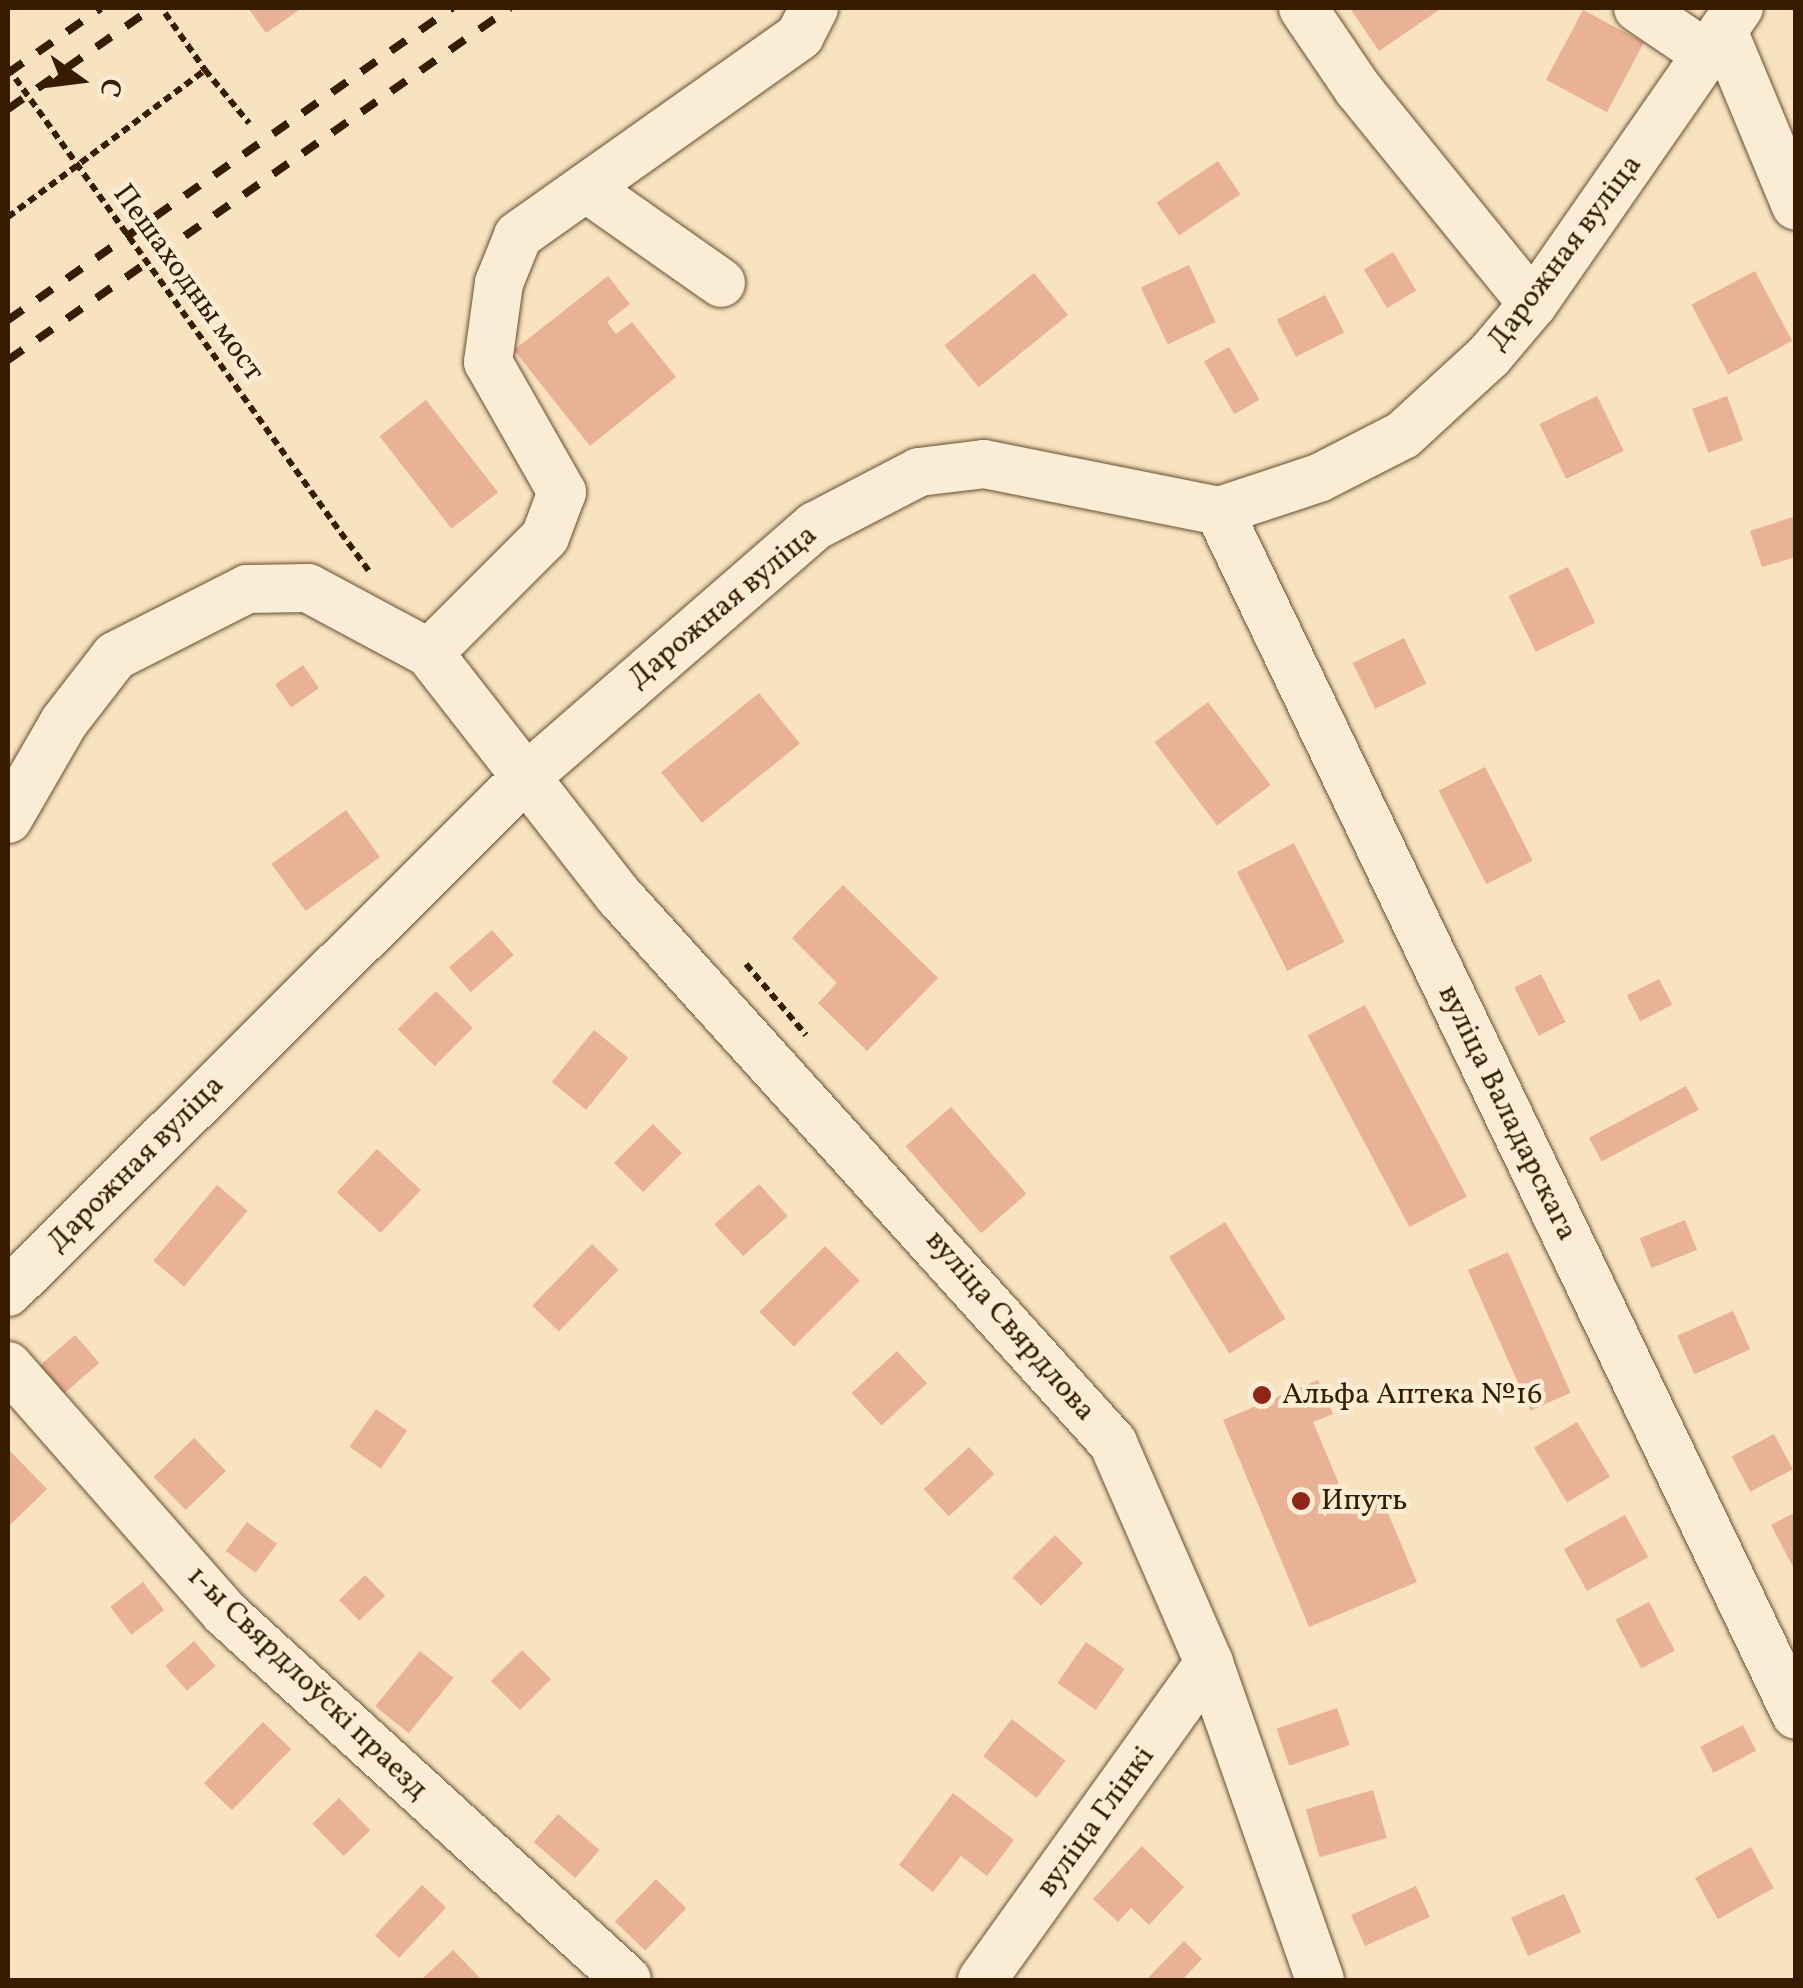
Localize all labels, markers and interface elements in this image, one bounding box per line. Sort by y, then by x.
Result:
north arrow [30,30,130,130]
text: С [88,74,131,101]
street label: Дарожная вуліца [1480,148,1650,358]
street label: Пешаходны мост [104,178,272,388]
street label: Дарожная вуліца [621,518,825,696]
street label: вуліца Валадарскага [1429,979,1585,1247]
street label: Дарожная вуліца [40,1068,232,1260]
street label: вуліца Свярдлова [917,1223,1103,1429]
place label: Альфа Аптека №16 [1282,1377,1542,1413]
marker: Альфа Аптека №16 [1251,1384,1273,1406]
place label: Ипуть [1321,1483,1407,1519]
marker: Ипуть [1290,1490,1312,1512]
street label: 1-ы Свярдлоўскі праезд [179,1559,435,1807]
street label: вуліца Глінкі [1029,1740,1163,1904]

